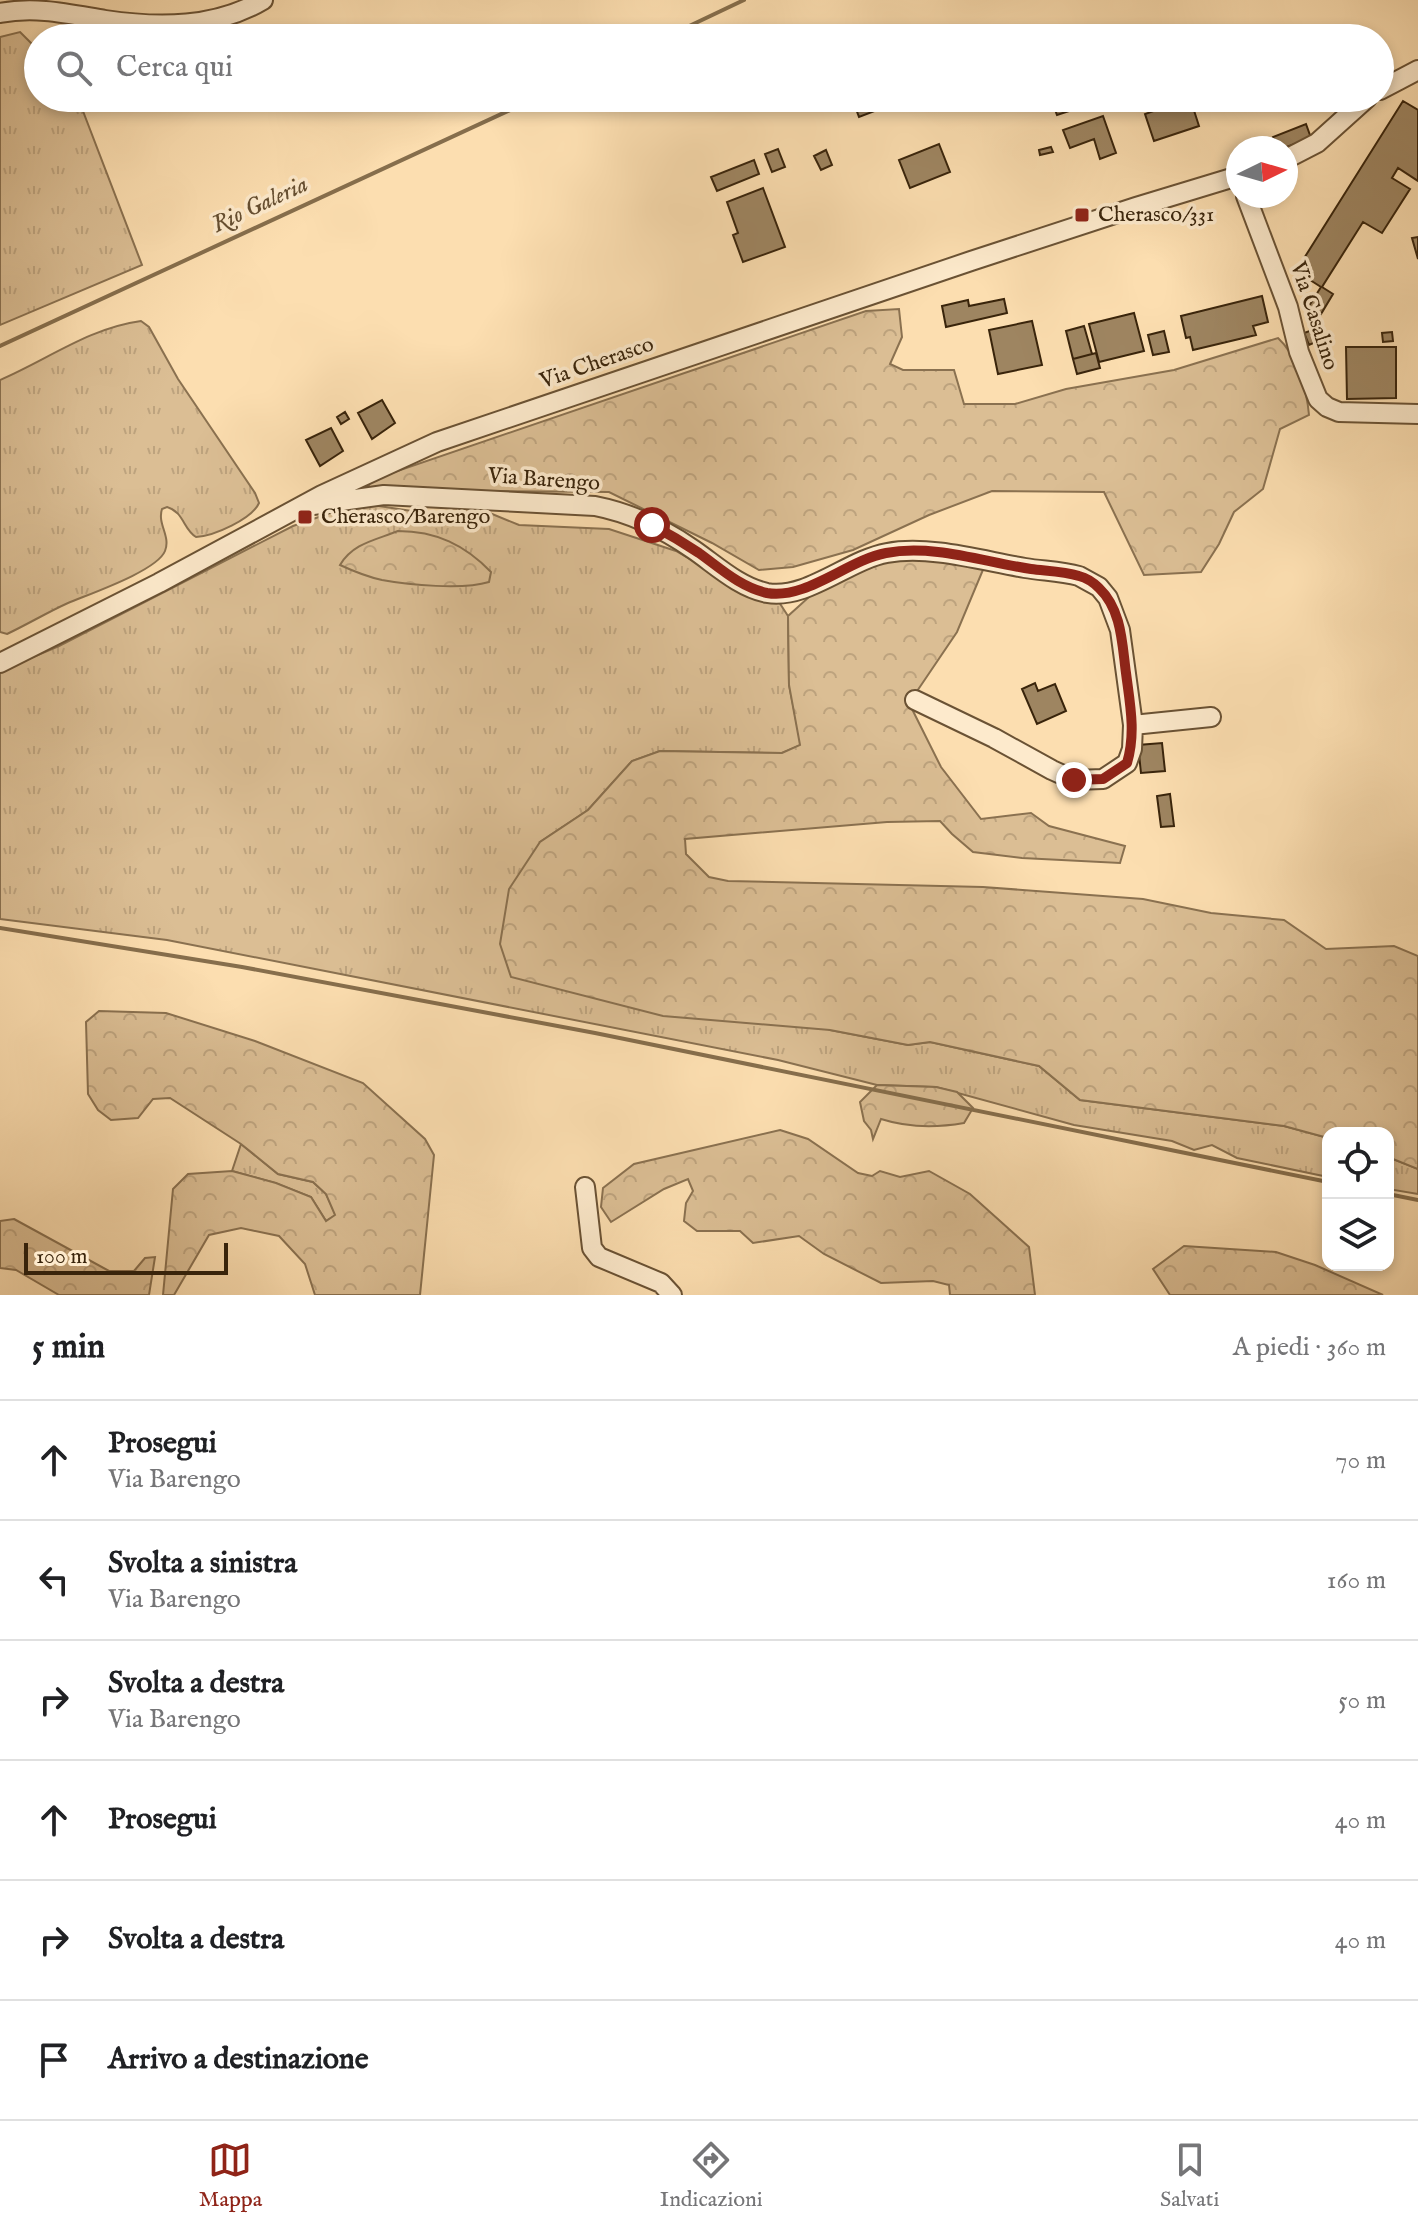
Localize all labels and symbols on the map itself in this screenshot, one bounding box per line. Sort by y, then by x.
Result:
north arrow [1226,136,1298,208]
water label: Rio Galeria [207,169,313,241]
place label: Cherasco/331 [1098,201,1214,229]
marker: Cherasco/331 [1073,206,1091,224]
street label: Via Casalino [1283,257,1345,374]
street label: Via Cherasco [535,330,658,396]
street label: Via Barengo [486,462,601,498]
place label: Cherasco/Barengo [321,503,490,531]
route start [634,507,670,543]
marker: Cherasco/Barengo [296,508,314,526]
route end [1056,762,1092,798]
scale bar [24,1239,228,1275]

